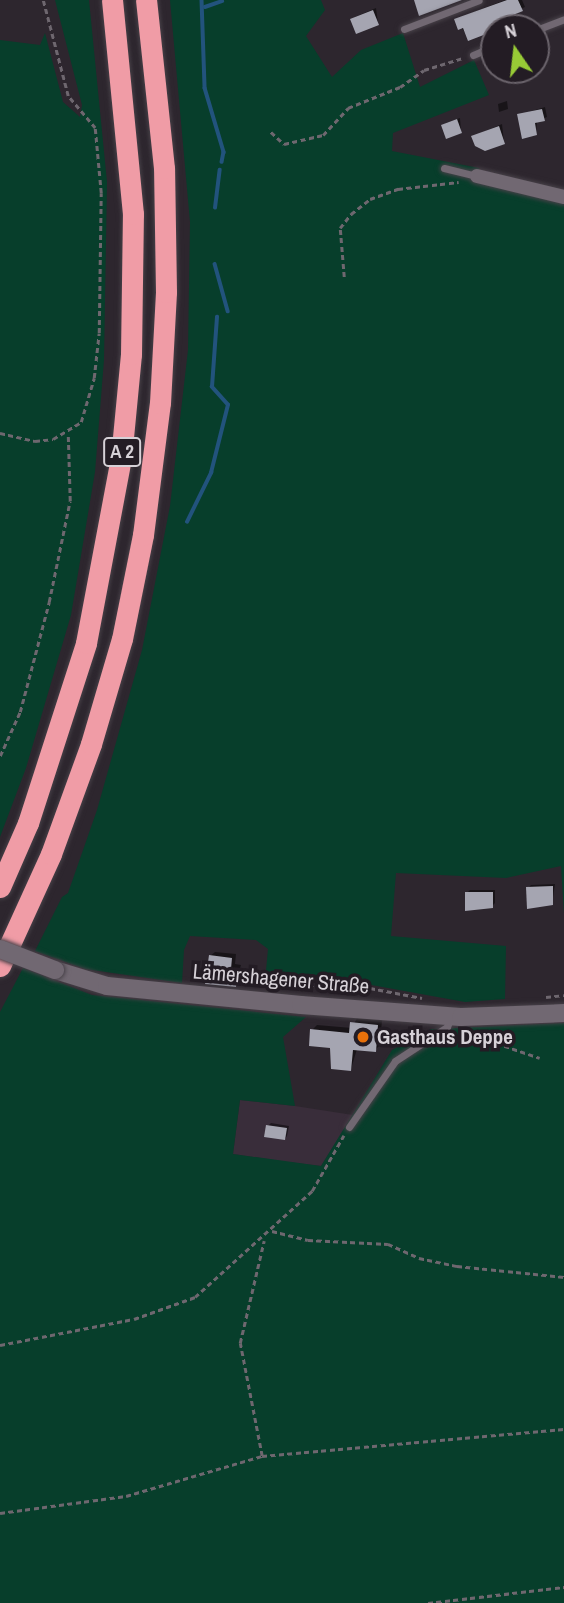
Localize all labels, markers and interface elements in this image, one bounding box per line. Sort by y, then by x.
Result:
north arrow [480,14,550,84]
text: N [502,17,519,45]
road number: A 2 [103,436,141,467]
street label: Lämershagener Straße [192,959,370,999]
place label: Gasthaus Deppe [377,1024,513,1050]
marker: Gasthaus Deppe [355,1029,371,1045]

